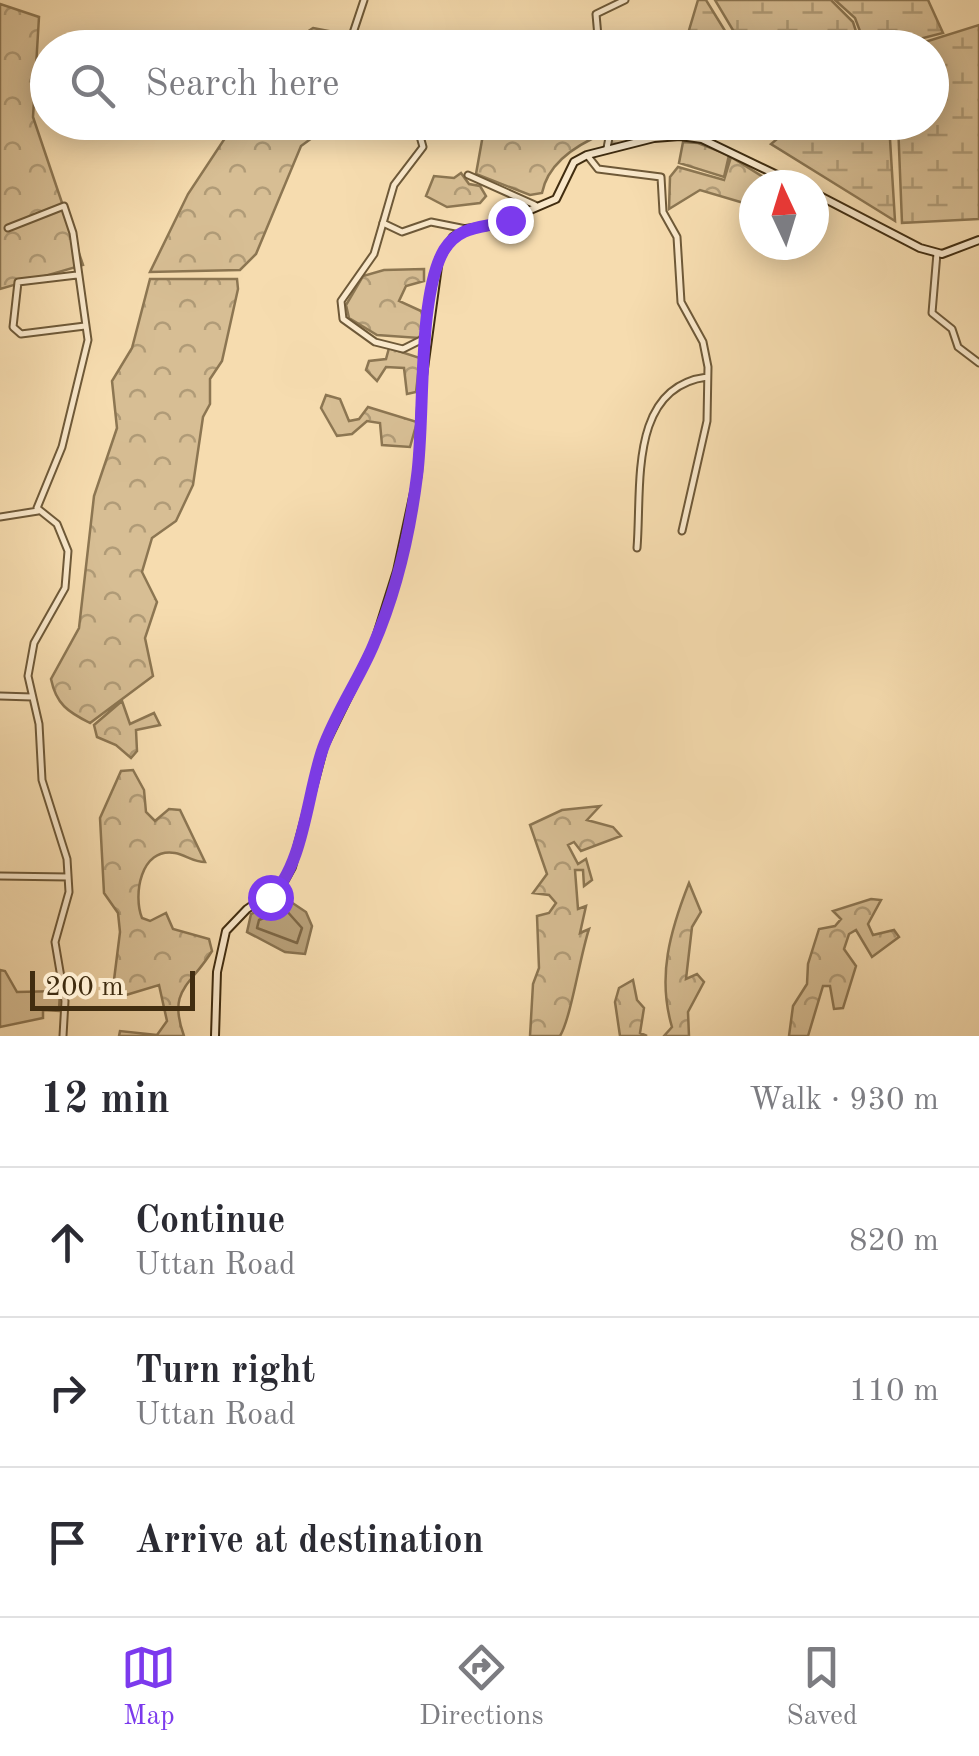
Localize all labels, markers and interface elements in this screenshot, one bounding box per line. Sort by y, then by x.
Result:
search box [30,30,949,140]
icon: search [65,58,120,113]
text: Search here [145,66,340,104]
north arrow [739,170,829,260]
route end [488,198,534,244]
route start [248,875,294,921]
scale bar [30,966,195,1010]
text: 200 m [45,974,124,1002]
text: 12 min [40,1080,170,1122]
text: Walk · 930 m [749,1085,939,1117]
text: Continue [135,1203,285,1241]
icon: ahead [40,1215,95,1270]
text: 820 m [849,1226,939,1258]
text: Uttan Road [135,1250,296,1282]
text: Turn right [135,1353,315,1391]
icon: right [40,1365,95,1420]
text: 110 m [849,1376,939,1408]
text: Uttan Road [135,1400,296,1432]
icon: arrive [40,1515,95,1570]
text: Arrive at destination [135,1523,484,1561]
tab: Map [121,1640,176,1735]
tab: Directions [419,1640,544,1735]
tab: Saved [786,1640,858,1735]

